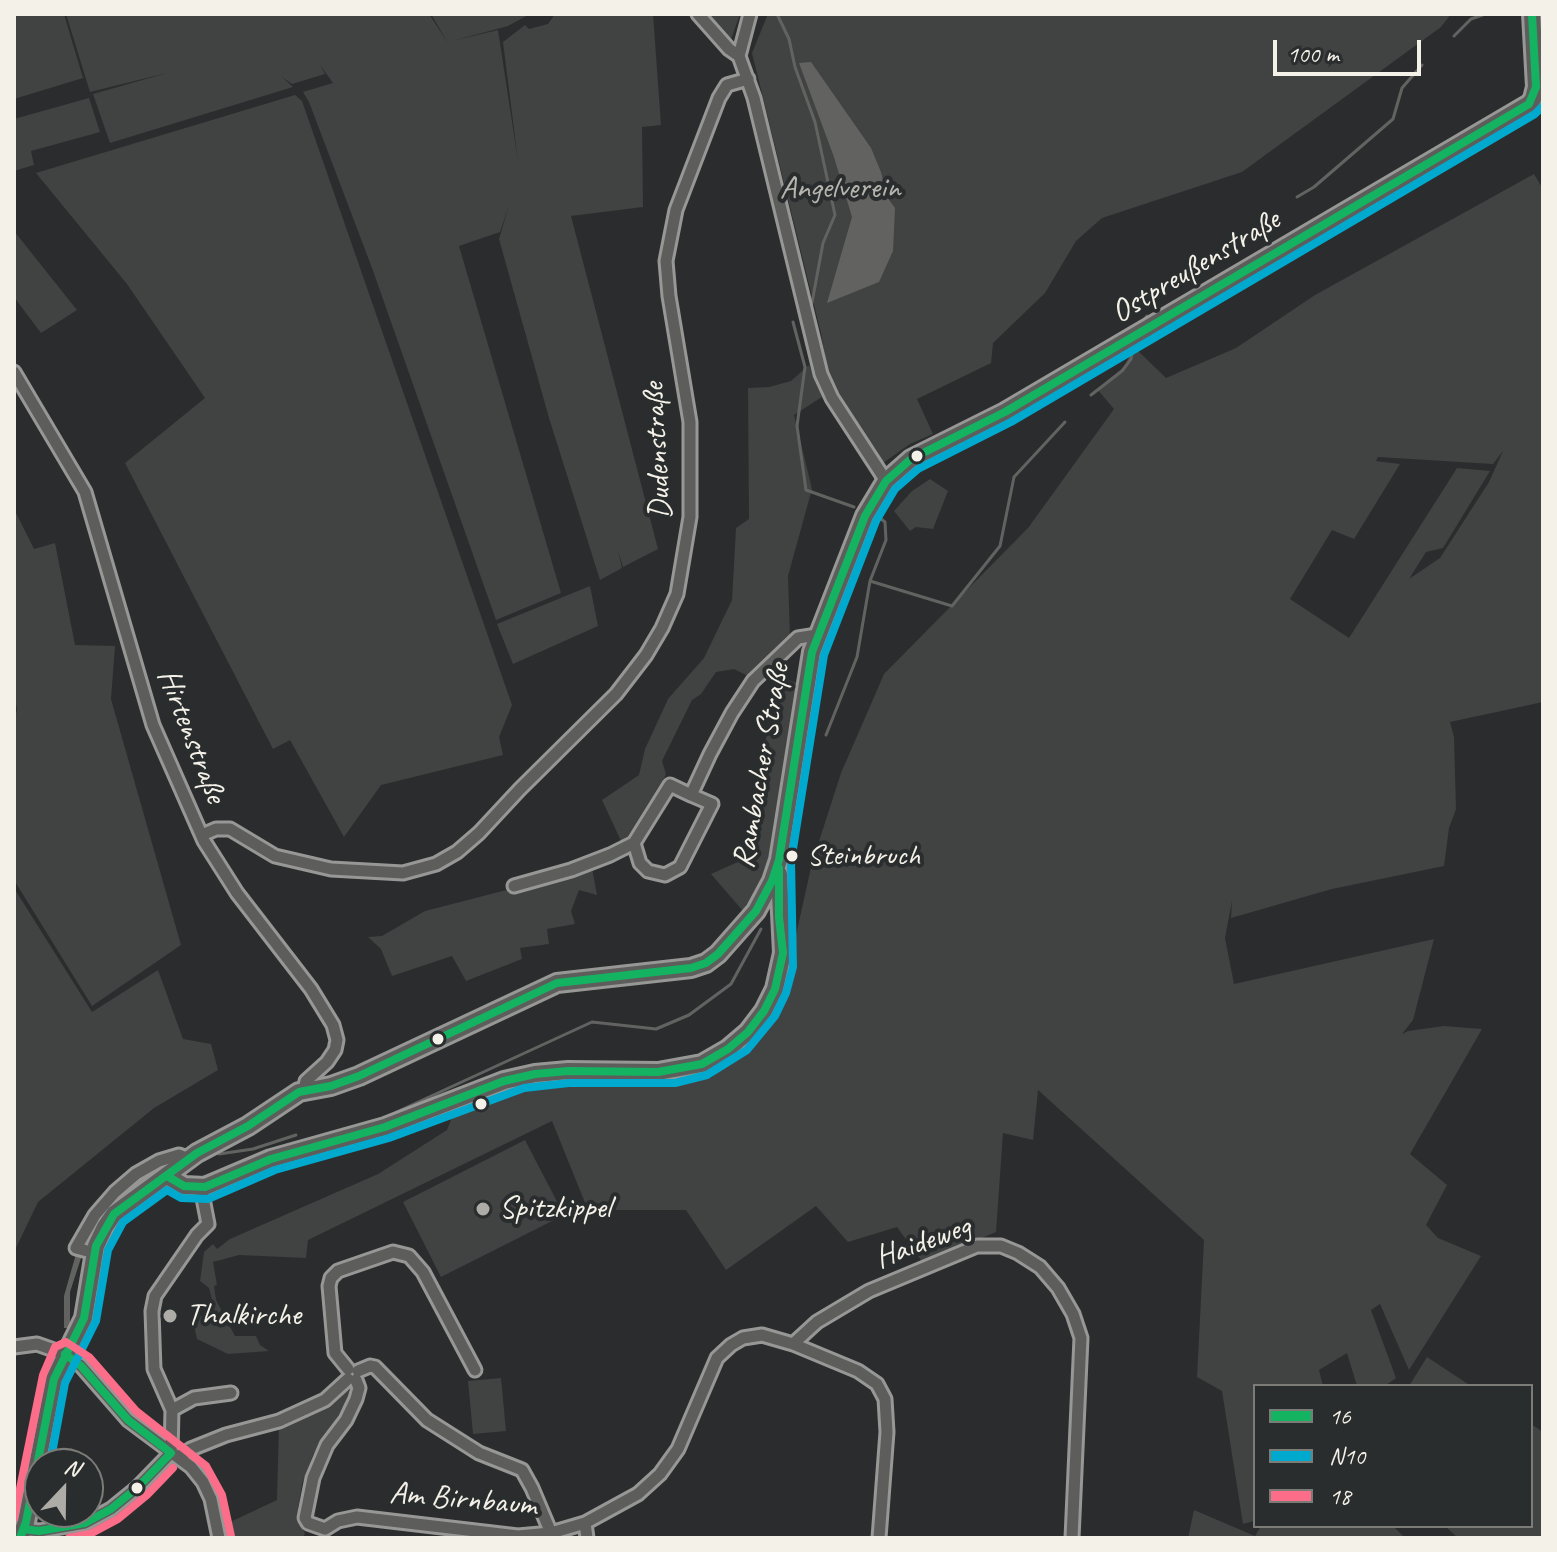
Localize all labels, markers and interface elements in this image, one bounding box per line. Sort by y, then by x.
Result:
scale bar [1277,24,1425,74]
text: 100 m [1287,39,1339,69]
park label: Angelverein [780,170,900,208]
street label: Ostpreußenstraße [1105,202,1287,332]
street label: Dudenstraße [635,382,681,520]
unlabelled marker [909,448,925,464]
street label: Rambacher Straße [725,661,799,871]
street label: Hirtenstraße [148,664,234,808]
place label: Steinbruch [807,838,920,874]
marker: Steinbruch [784,848,800,864]
unlabelled marker [430,1031,446,1047]
unlabelled marker [473,1096,489,1112]
place label: Spitzkippel [499,1190,611,1228]
marker: Spitzkippel [474,1200,492,1218]
street label: Haideweg [870,1208,976,1278]
place label: Thalkirche [186,1297,301,1335]
marker: Thalkirche [161,1307,179,1325]
legend [1253,1384,1533,1528]
text: 16 [1329,1401,1351,1431]
text: N10 [1329,1441,1365,1471]
north arrow [24,1448,104,1528]
text: N [61,1452,84,1483]
street label: Am Birnbaum [388,1474,538,1526]
unlabelled marker [129,1480,145,1496]
text: 18 [1329,1481,1351,1511]

